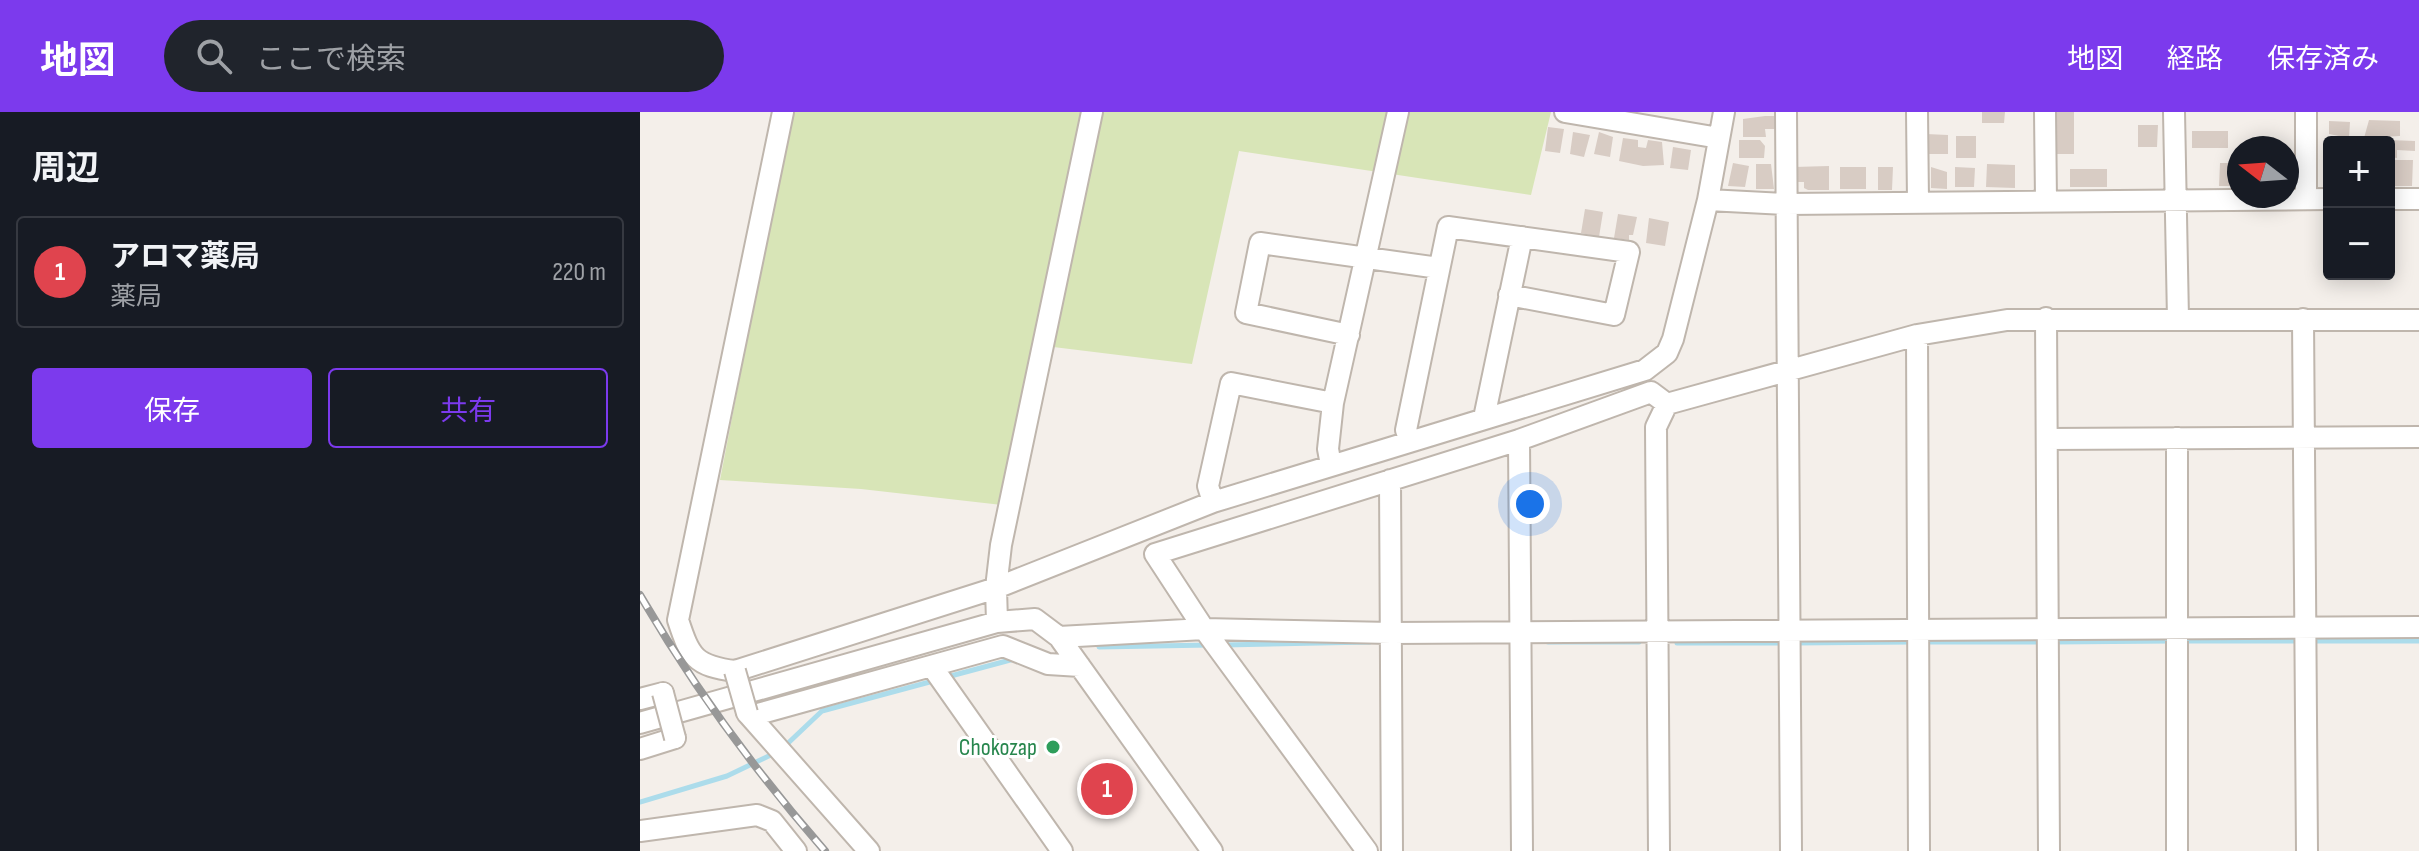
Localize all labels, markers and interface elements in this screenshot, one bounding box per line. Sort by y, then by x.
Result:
search box [164,20,724,92]
icon: search [192,34,236,78]
text: 地図 [40,39,116,84]
text: ここで検索 [256,42,406,78]
text: 地図 [2067,43,2123,76]
text: 経路 [2167,43,2223,76]
text: 保存済み [2267,43,2379,76]
north arrow [2227,136,2299,208]
map controls [2323,136,2395,280]
button: + [2323,136,2395,208]
text: 周辺 [32,148,100,189]
button: − [2323,208,2395,280]
text: アロマ薬局 [110,239,260,275]
text: 1 [55,257,65,288]
text: 220 m [552,257,606,288]
text: 薬局 [110,282,162,313]
button: 保存 [32,368,312,448]
button: 共有 [328,368,608,448]
your location [1510,484,1550,524]
place label: Chokozap [959,733,1037,762]
marker: Chokozap [1044,738,1062,756]
pin: 1 [1081,759,1133,819]

